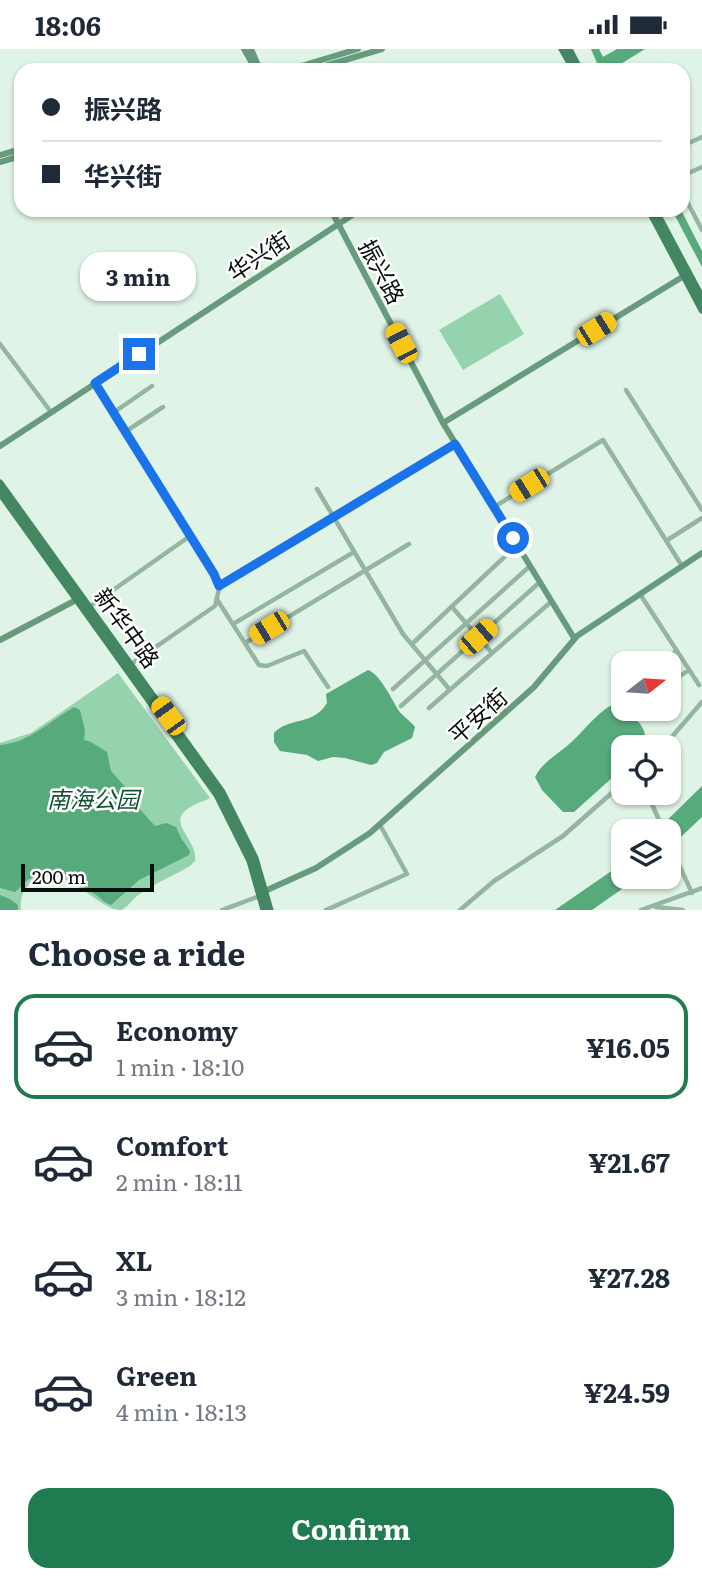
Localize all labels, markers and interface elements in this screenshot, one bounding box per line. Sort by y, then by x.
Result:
text: 18:06 [35,5,101,44]
text: 振兴路 [84,88,162,127]
text: 华兴街 [84,155,162,194]
street label: 华兴街 [220,222,296,288]
street label: 振兴路 [352,233,414,309]
callout: 3 min [81,253,197,301]
text: 3 min [106,259,170,293]
car [573,309,620,349]
car [382,320,421,366]
route end [123,338,155,370]
car [506,465,553,505]
route start [497,522,529,554]
street label: 新华中路 [87,580,169,674]
car [246,608,293,648]
car [456,615,501,659]
north arrow [611,651,681,721]
map controls [611,651,681,889]
street label: 平安街 [440,679,514,751]
car [148,693,189,739]
button: locate [611,735,681,805]
park label: 南海公园 [47,781,142,815]
button: layers [611,819,681,889]
scale bar [21,861,154,893]
text: 200 m [32,862,86,890]
text: Choose a ride [28,928,245,976]
text: Economy [116,1010,238,1049]
icon: car [32,1015,95,1078]
text: ¥16.05 [586,1027,670,1066]
text: 1 min · 18:10 [116,1049,244,1083]
text: Comfort [116,1125,228,1164]
icon: car [32,1130,95,1193]
text: ¥21.67 [588,1142,670,1181]
text: 2 min · 18:11 [116,1164,243,1198]
text: XL [116,1240,153,1279]
icon: car [32,1245,95,1308]
text: ¥27.28 [588,1257,670,1296]
text: 3 min · 18:12 [116,1279,246,1313]
text: Green [116,1355,197,1394]
icon: car [32,1360,95,1423]
text: ¥24.59 [584,1372,670,1411]
text: 4 min · 18:13 [116,1394,247,1428]
button: Confirm [28,1488,674,1568]

